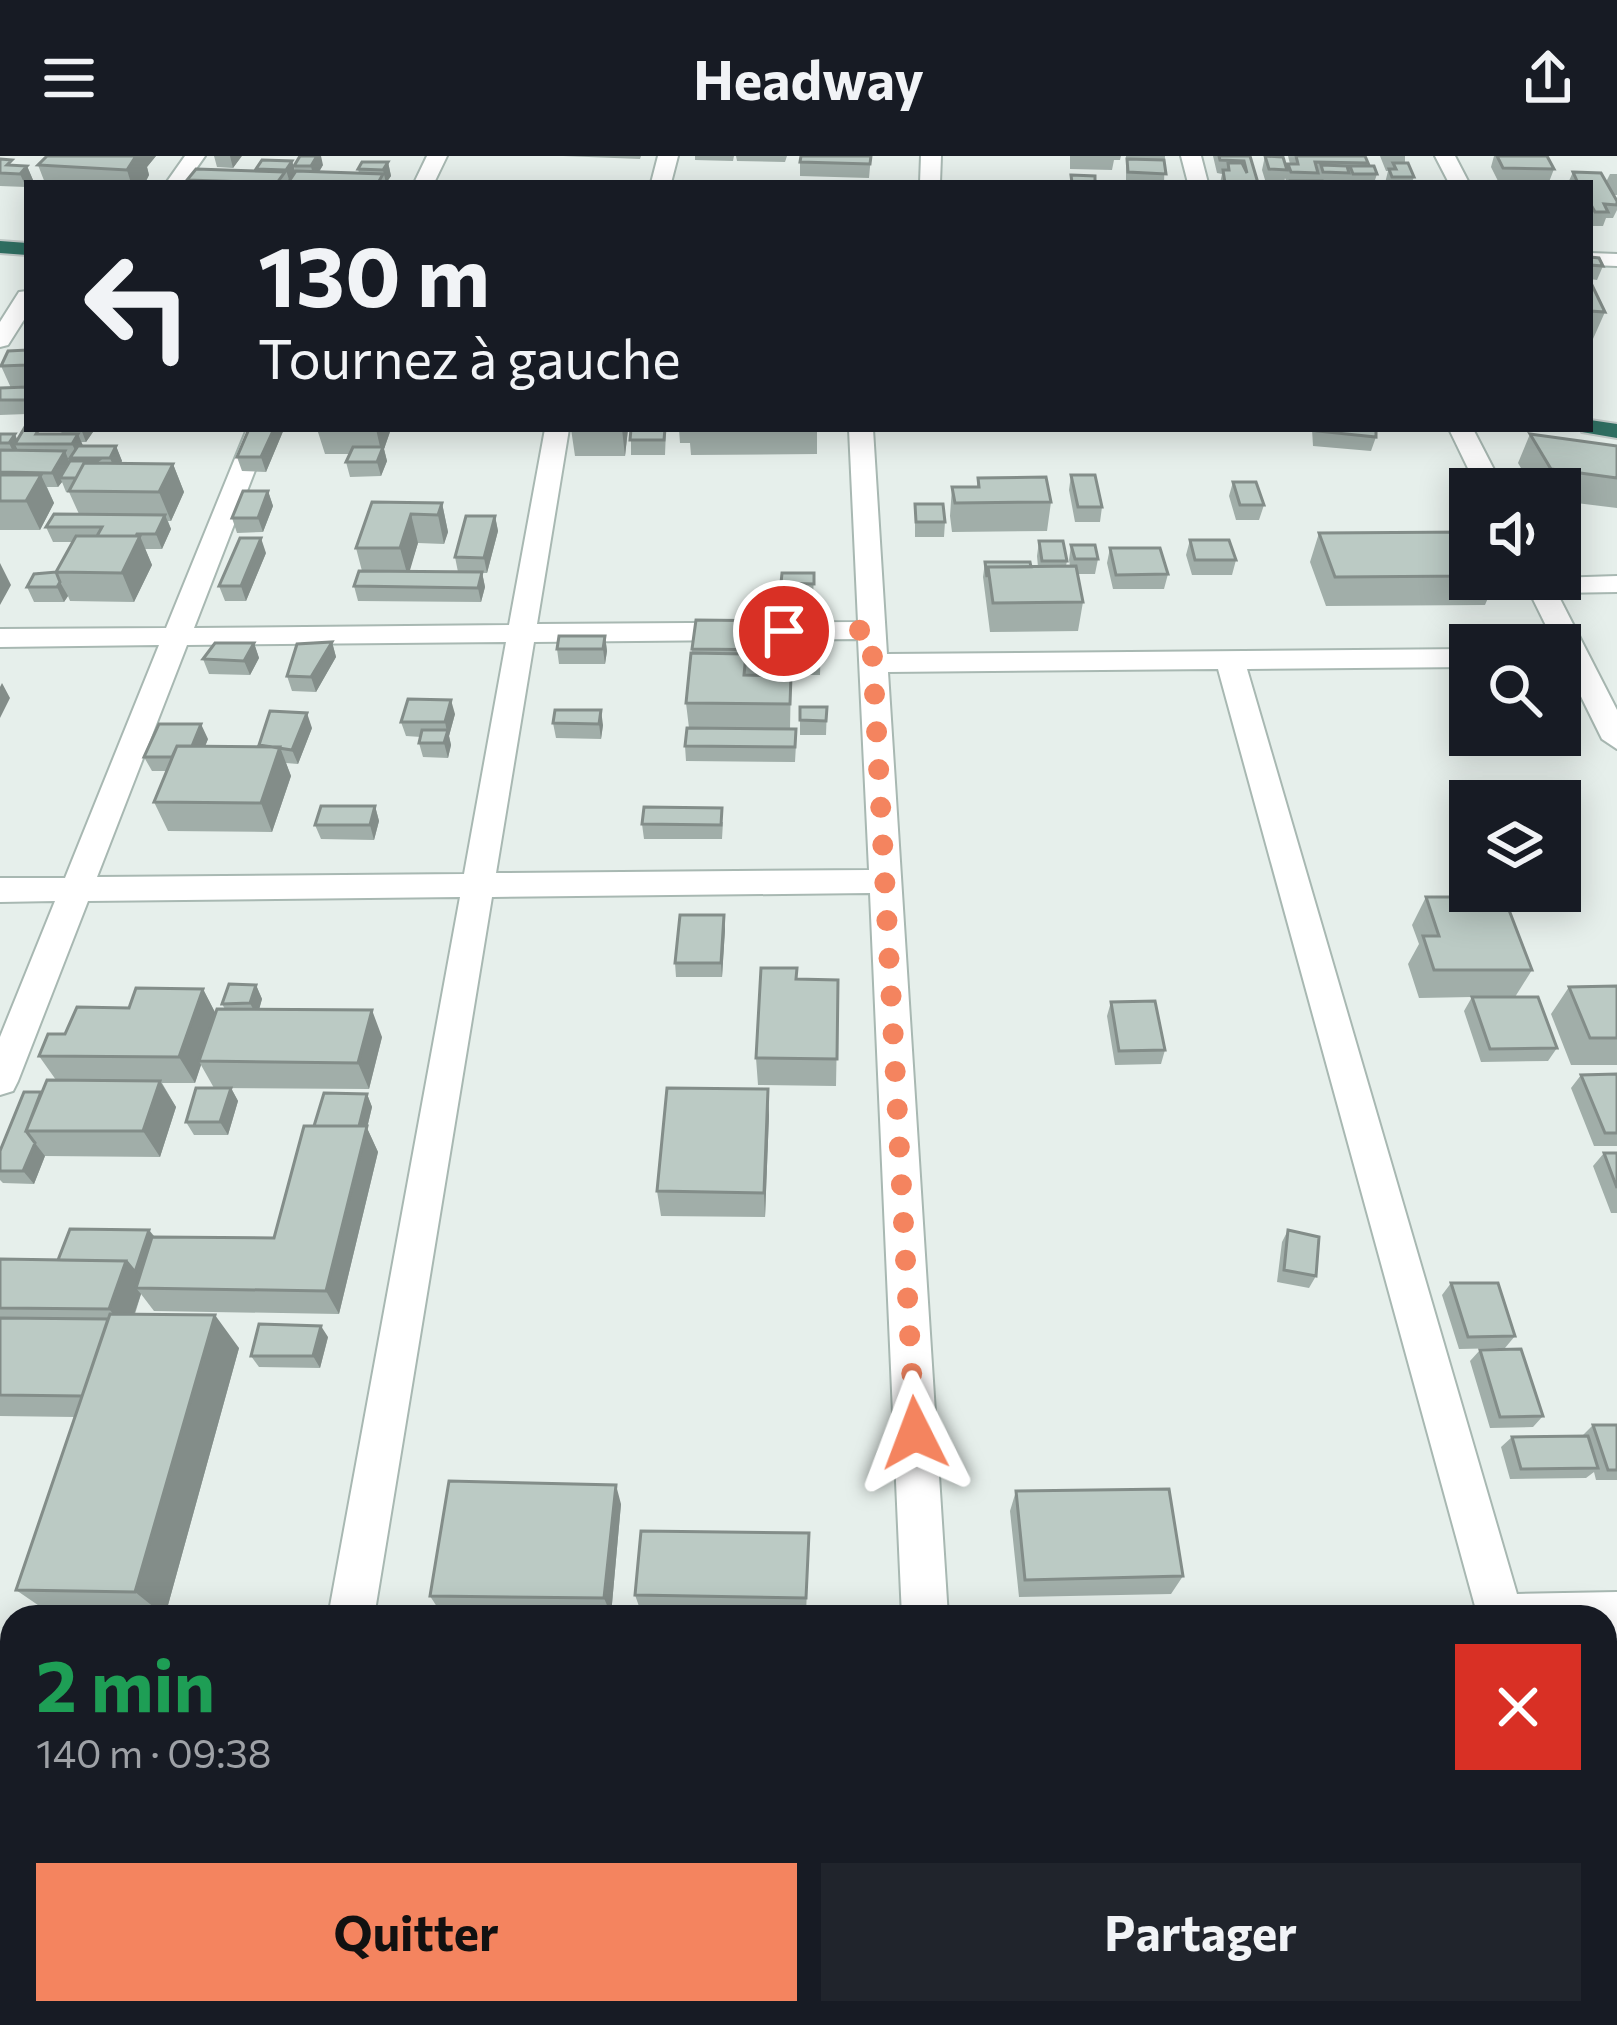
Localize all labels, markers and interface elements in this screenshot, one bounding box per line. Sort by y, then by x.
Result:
icon: menu [36,45,102,111]
text: Headway [693,45,924,111]
icon: share [1515,45,1581,111]
text: 130 m [258,222,490,324]
icon: left [60,228,216,384]
text: Tournez à gauche [258,324,681,390]
map controls [1449,468,1581,912]
button: sound [1449,468,1581,600]
pin [733,580,835,682]
icon: arrive [751,598,817,664]
button: search [1449,624,1581,756]
button: layers [1449,780,1581,912]
position arrow [852,1370,978,1496]
text: 2 min [36,1639,215,1727]
button: close [1455,1644,1581,1770]
text: 140 m · 09:38 [36,1728,271,1776]
button: Quitter [36,1863,797,2001]
button: Partager [821,1863,1581,2001]

